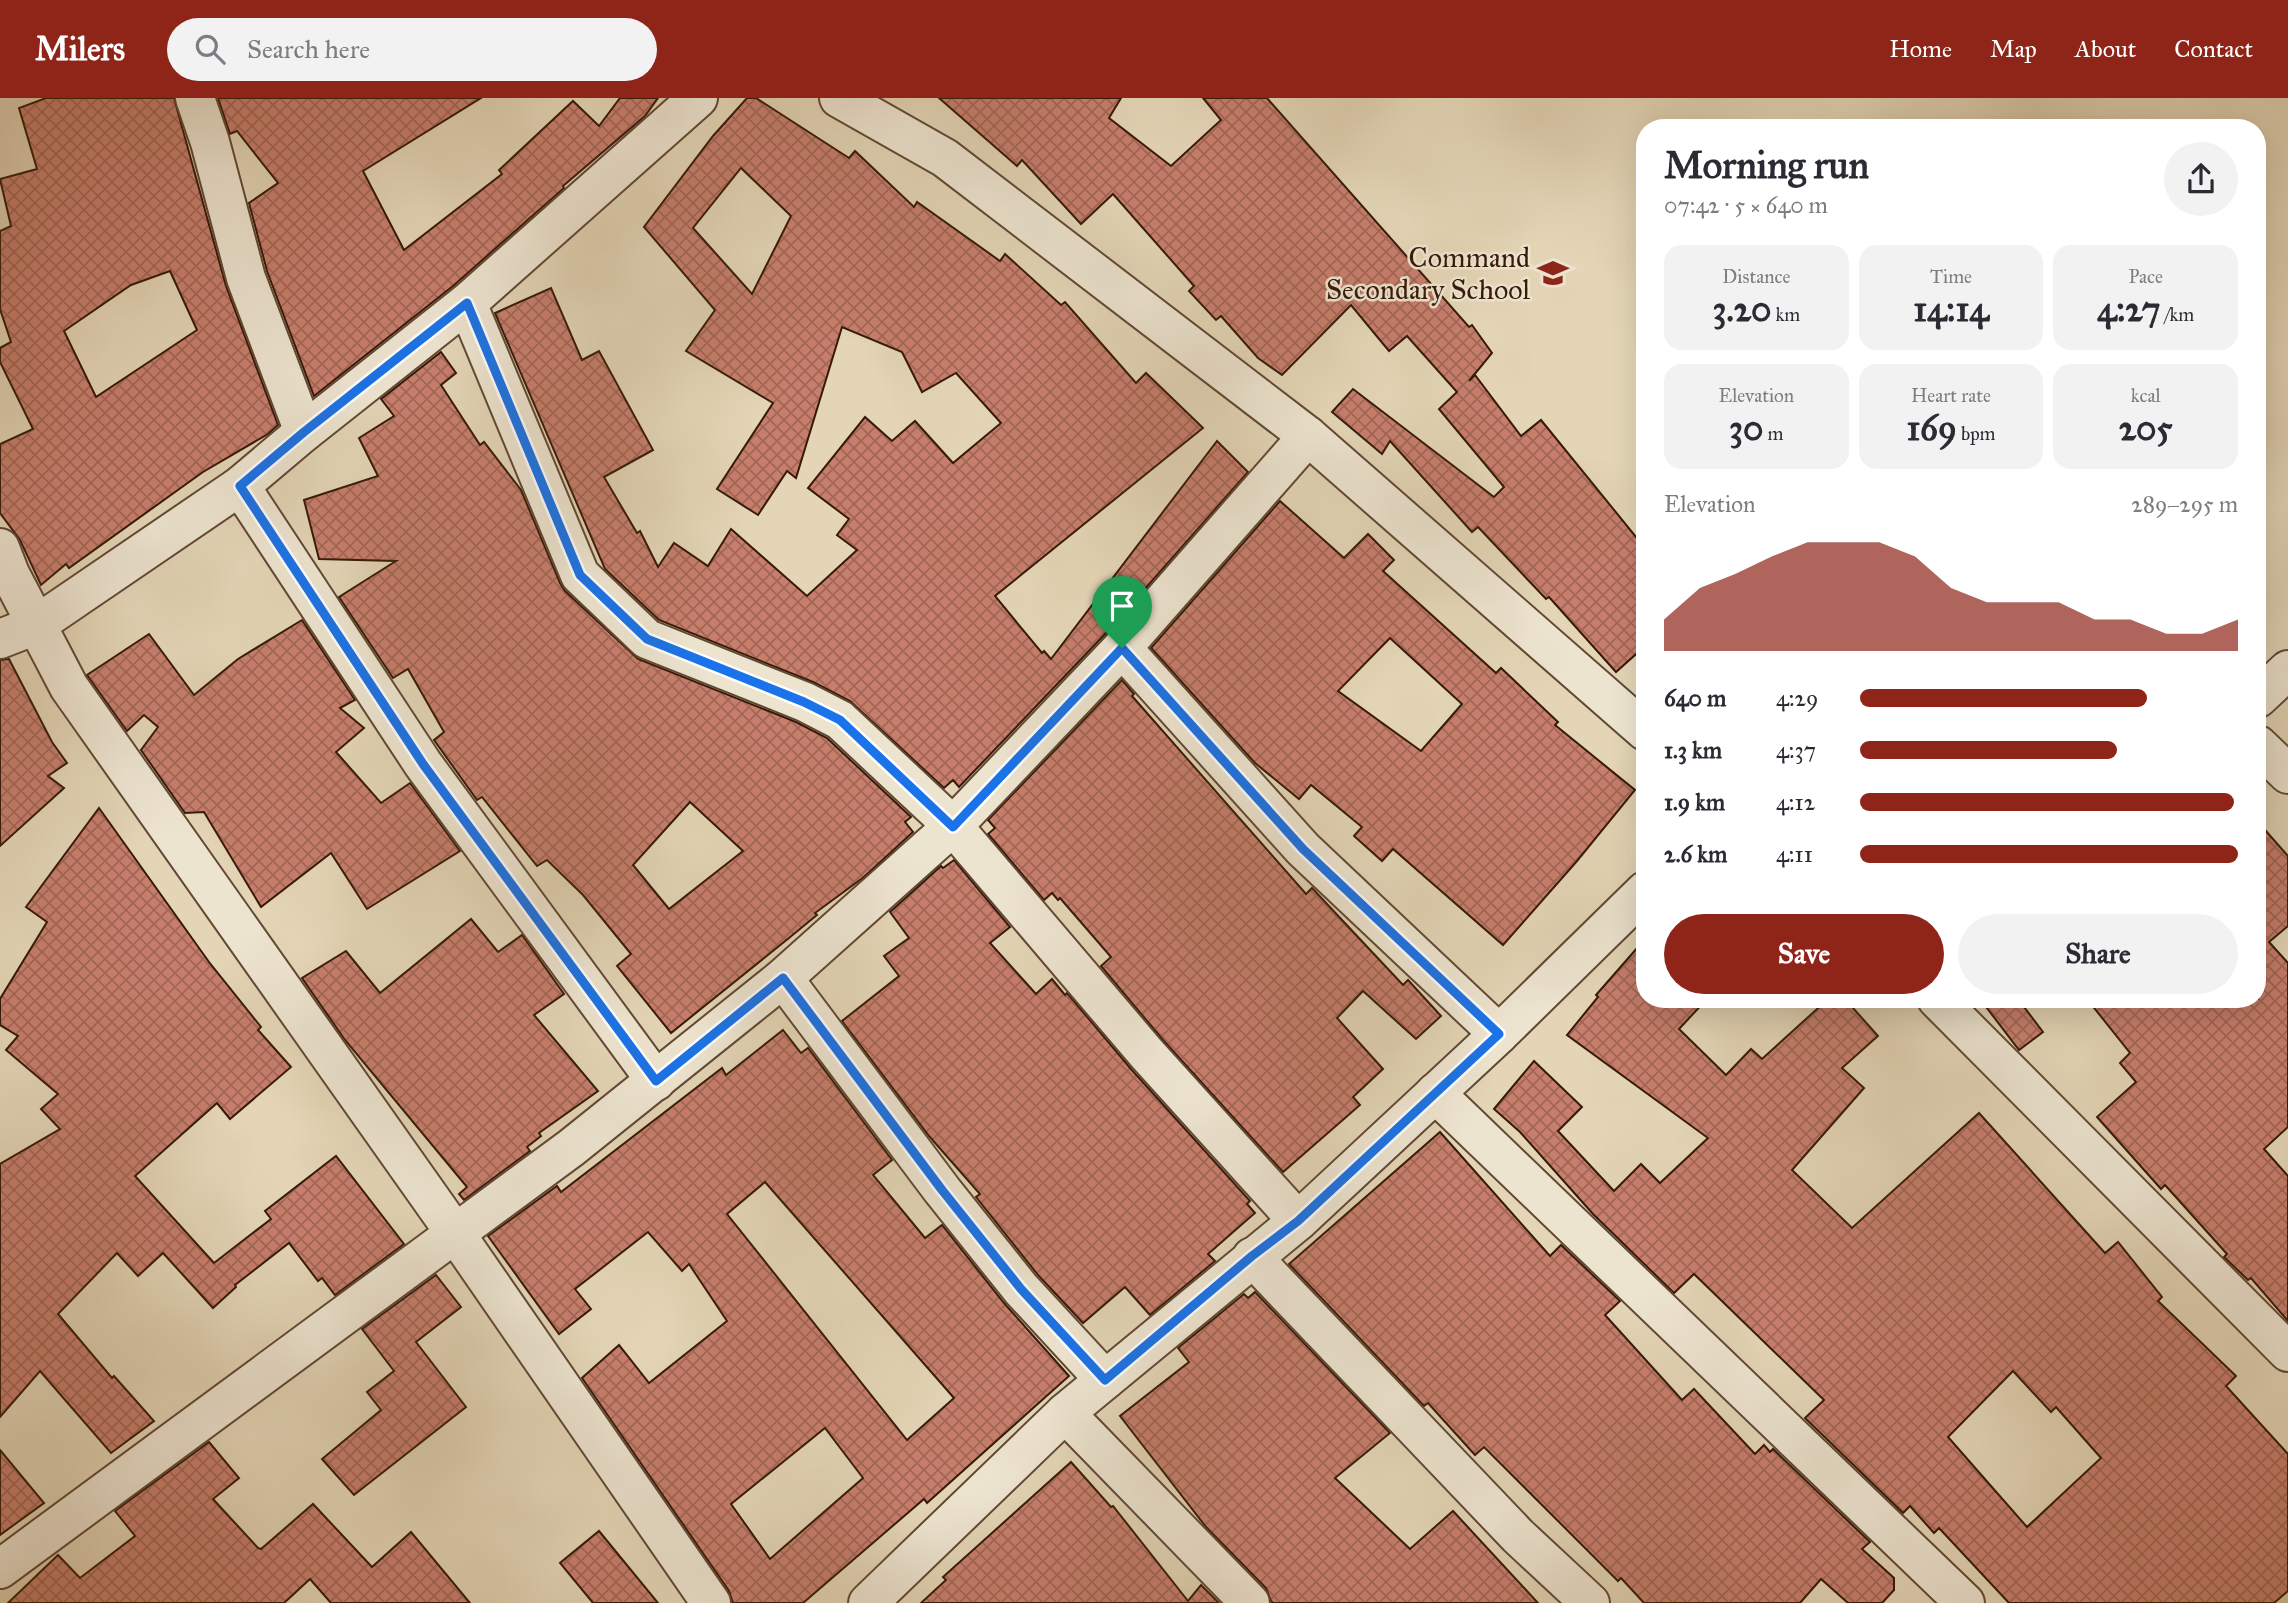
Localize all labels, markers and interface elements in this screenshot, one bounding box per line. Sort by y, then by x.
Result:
search box [167,18,657,81]
text: Milers [35,29,125,69]
icon: search [191,30,229,68]
text: Search here [247,33,370,65]
text: Home [1889,34,1952,64]
text: Map [1990,34,2037,64]
text: About [2075,34,2136,64]
text: Contact [2174,34,2253,64]
text: Morning run [1664,142,1869,188]
button: share [2164,142,2238,216]
text: 07:42 · 5 × 640 m [1664,191,1828,219]
place label: Command Secondary School [1326,240,1530,307]
school or university icon: Command Secondary School [1536,256,1570,290]
text: Distance [1722,265,1790,288]
text: Time [1930,265,1972,288]
text: Pace [2128,265,2163,288]
text: 3.20 [1712,288,1771,331]
text: 14:14 [1913,288,1989,331]
text: 4:27 [2097,288,2160,331]
text: km [1771,303,1800,326]
text: /km [2160,303,2194,326]
text: Elevation [1719,384,1794,407]
text: Heart rate [1911,384,1991,407]
text: kcal [2131,384,2161,407]
text: 30 [1729,407,1763,450]
text: 169 [1906,407,1957,450]
text: 205 [2119,407,2173,450]
text: m [1763,422,1784,445]
text: bpm [1957,422,1996,445]
text: Elevation [1664,490,1755,518]
text: 289–295 m [2131,490,2238,518]
pin [1092,576,1152,648]
icon: arrive [1103,587,1141,625]
text: 640 m [1664,684,1726,712]
text: 4:29 [1776,684,1818,712]
text: 1.3 km [1664,736,1722,764]
text: 4:37 [1776,736,1816,764]
text: 1.9 km [1664,788,1725,816]
text: 4:12 [1776,788,1815,816]
text: 2.6 km [1664,840,1727,868]
text: 4:11 [1776,840,1813,868]
button: Save [1664,914,1944,994]
button: Share [1958,914,2238,994]

